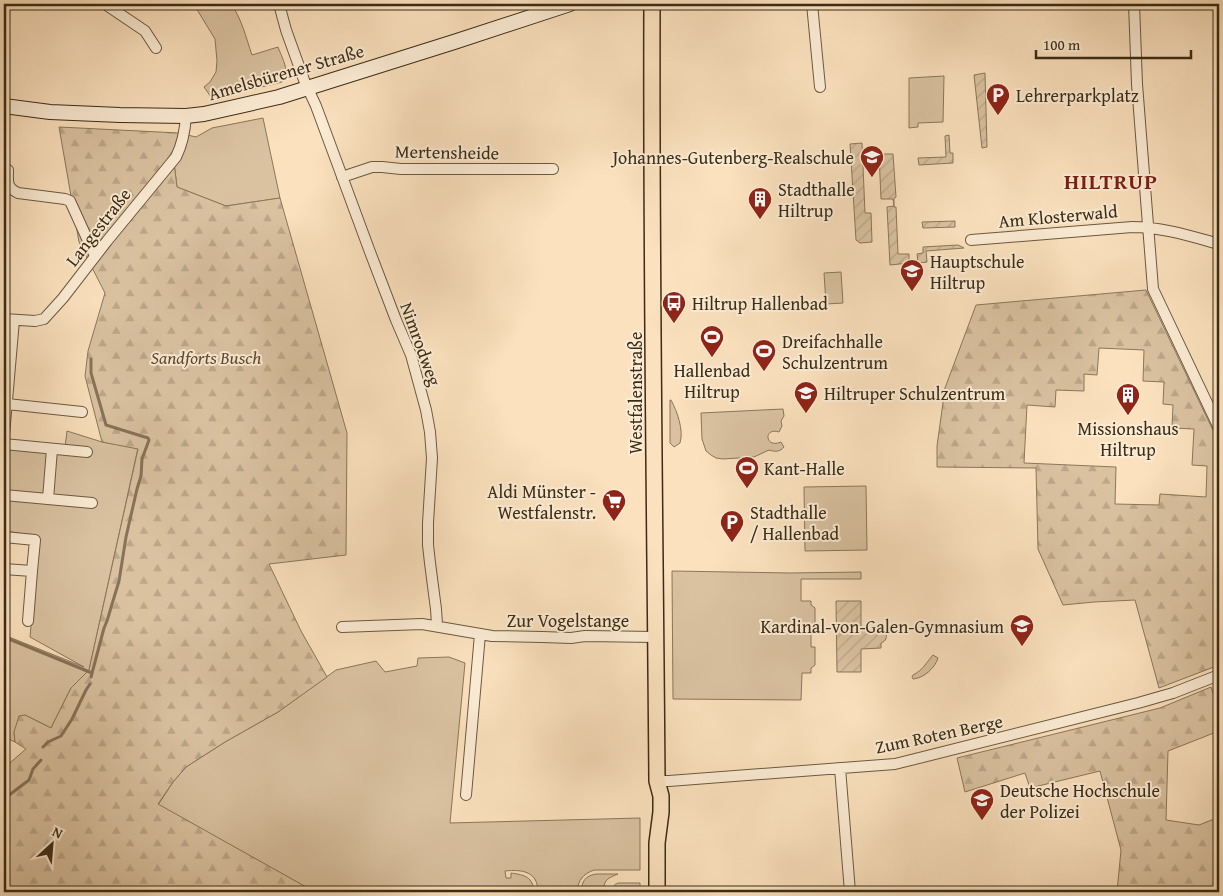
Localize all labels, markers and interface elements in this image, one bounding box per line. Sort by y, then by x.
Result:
scale bar [1036,28,1190,60]
text: 100 m [1043,34,1081,55]
street label: Amelsbürener Straße [205,37,367,107]
parking icon: Lehrerparkplatz [985,82,1011,116]
place label: Lehrerparkplatz [1016,82,1139,109]
street label: Mertensheide [395,138,499,166]
place label: Johannes-Gutenberg-Realschule [610,144,854,171]
school or university icon: Johannes-Gutenberg-Realschule [859,144,885,178]
district label: HILTRUP [1064,165,1158,197]
place label: Stadthalle Hiltrup [778,176,855,224]
street label: Langestraße [59,182,137,272]
building icon: Stadthalle Hiltrup [747,186,773,220]
street label: Am Klosterwald [997,197,1119,235]
place label: Hauptschule Hiltrup [930,248,1024,296]
school or university icon: Hauptschule Hiltrup [899,258,925,292]
bus stop icon: Hiltrup Hallenbad [661,290,687,324]
place label: Hiltrup Hallenbad [692,290,828,317]
street label: Nimrodweg [393,298,449,390]
sports icon: Hallenbad Hiltrup [699,324,725,358]
place label: Dreifachhalle Schulzentrum [782,328,888,376]
street label: Westfalenstraße [622,332,649,454]
sports icon: Dreifachhalle Schulzentrum [751,338,777,372]
park label: Sandforts Busch [151,344,261,371]
place label: Hallenbad Hiltrup [674,357,751,405]
school or university icon: Hiltruper Schulzentrum [793,380,819,414]
place label: Hiltruper Schulzentrum [824,380,1005,407]
building icon: Missionshaus Hiltrup [1115,382,1141,416]
place label: Missionshaus Hiltrup [1077,415,1179,463]
sports icon: Kant-Halle [734,455,760,489]
place label: Kant-Halle [764,455,845,482]
place label: Aldi Münster - Westfalenstr. [487,478,596,526]
supermarket icon: Aldi Münster - Westfalenstr. [601,488,627,522]
place label: Stadthalle / Hallenbad [750,499,839,547]
parking icon: Stadthalle / Hallenbad [719,509,745,543]
street label: Zur Vogelstange [507,607,629,634]
place label: Kardinal-von-Galen-Gymnasium [761,613,1004,640]
school or university icon: Kardinal-von-Galen-Gymnasium [1009,613,1035,647]
street label: Zum Roten Berge [873,707,1005,761]
place label: Deutsche Hochschule der Polizei [1000,777,1160,825]
school or university icon: Deutsche Hochschule der Polizei [969,787,995,821]
north arrow [28,818,78,868]
text: N [49,821,67,844]

